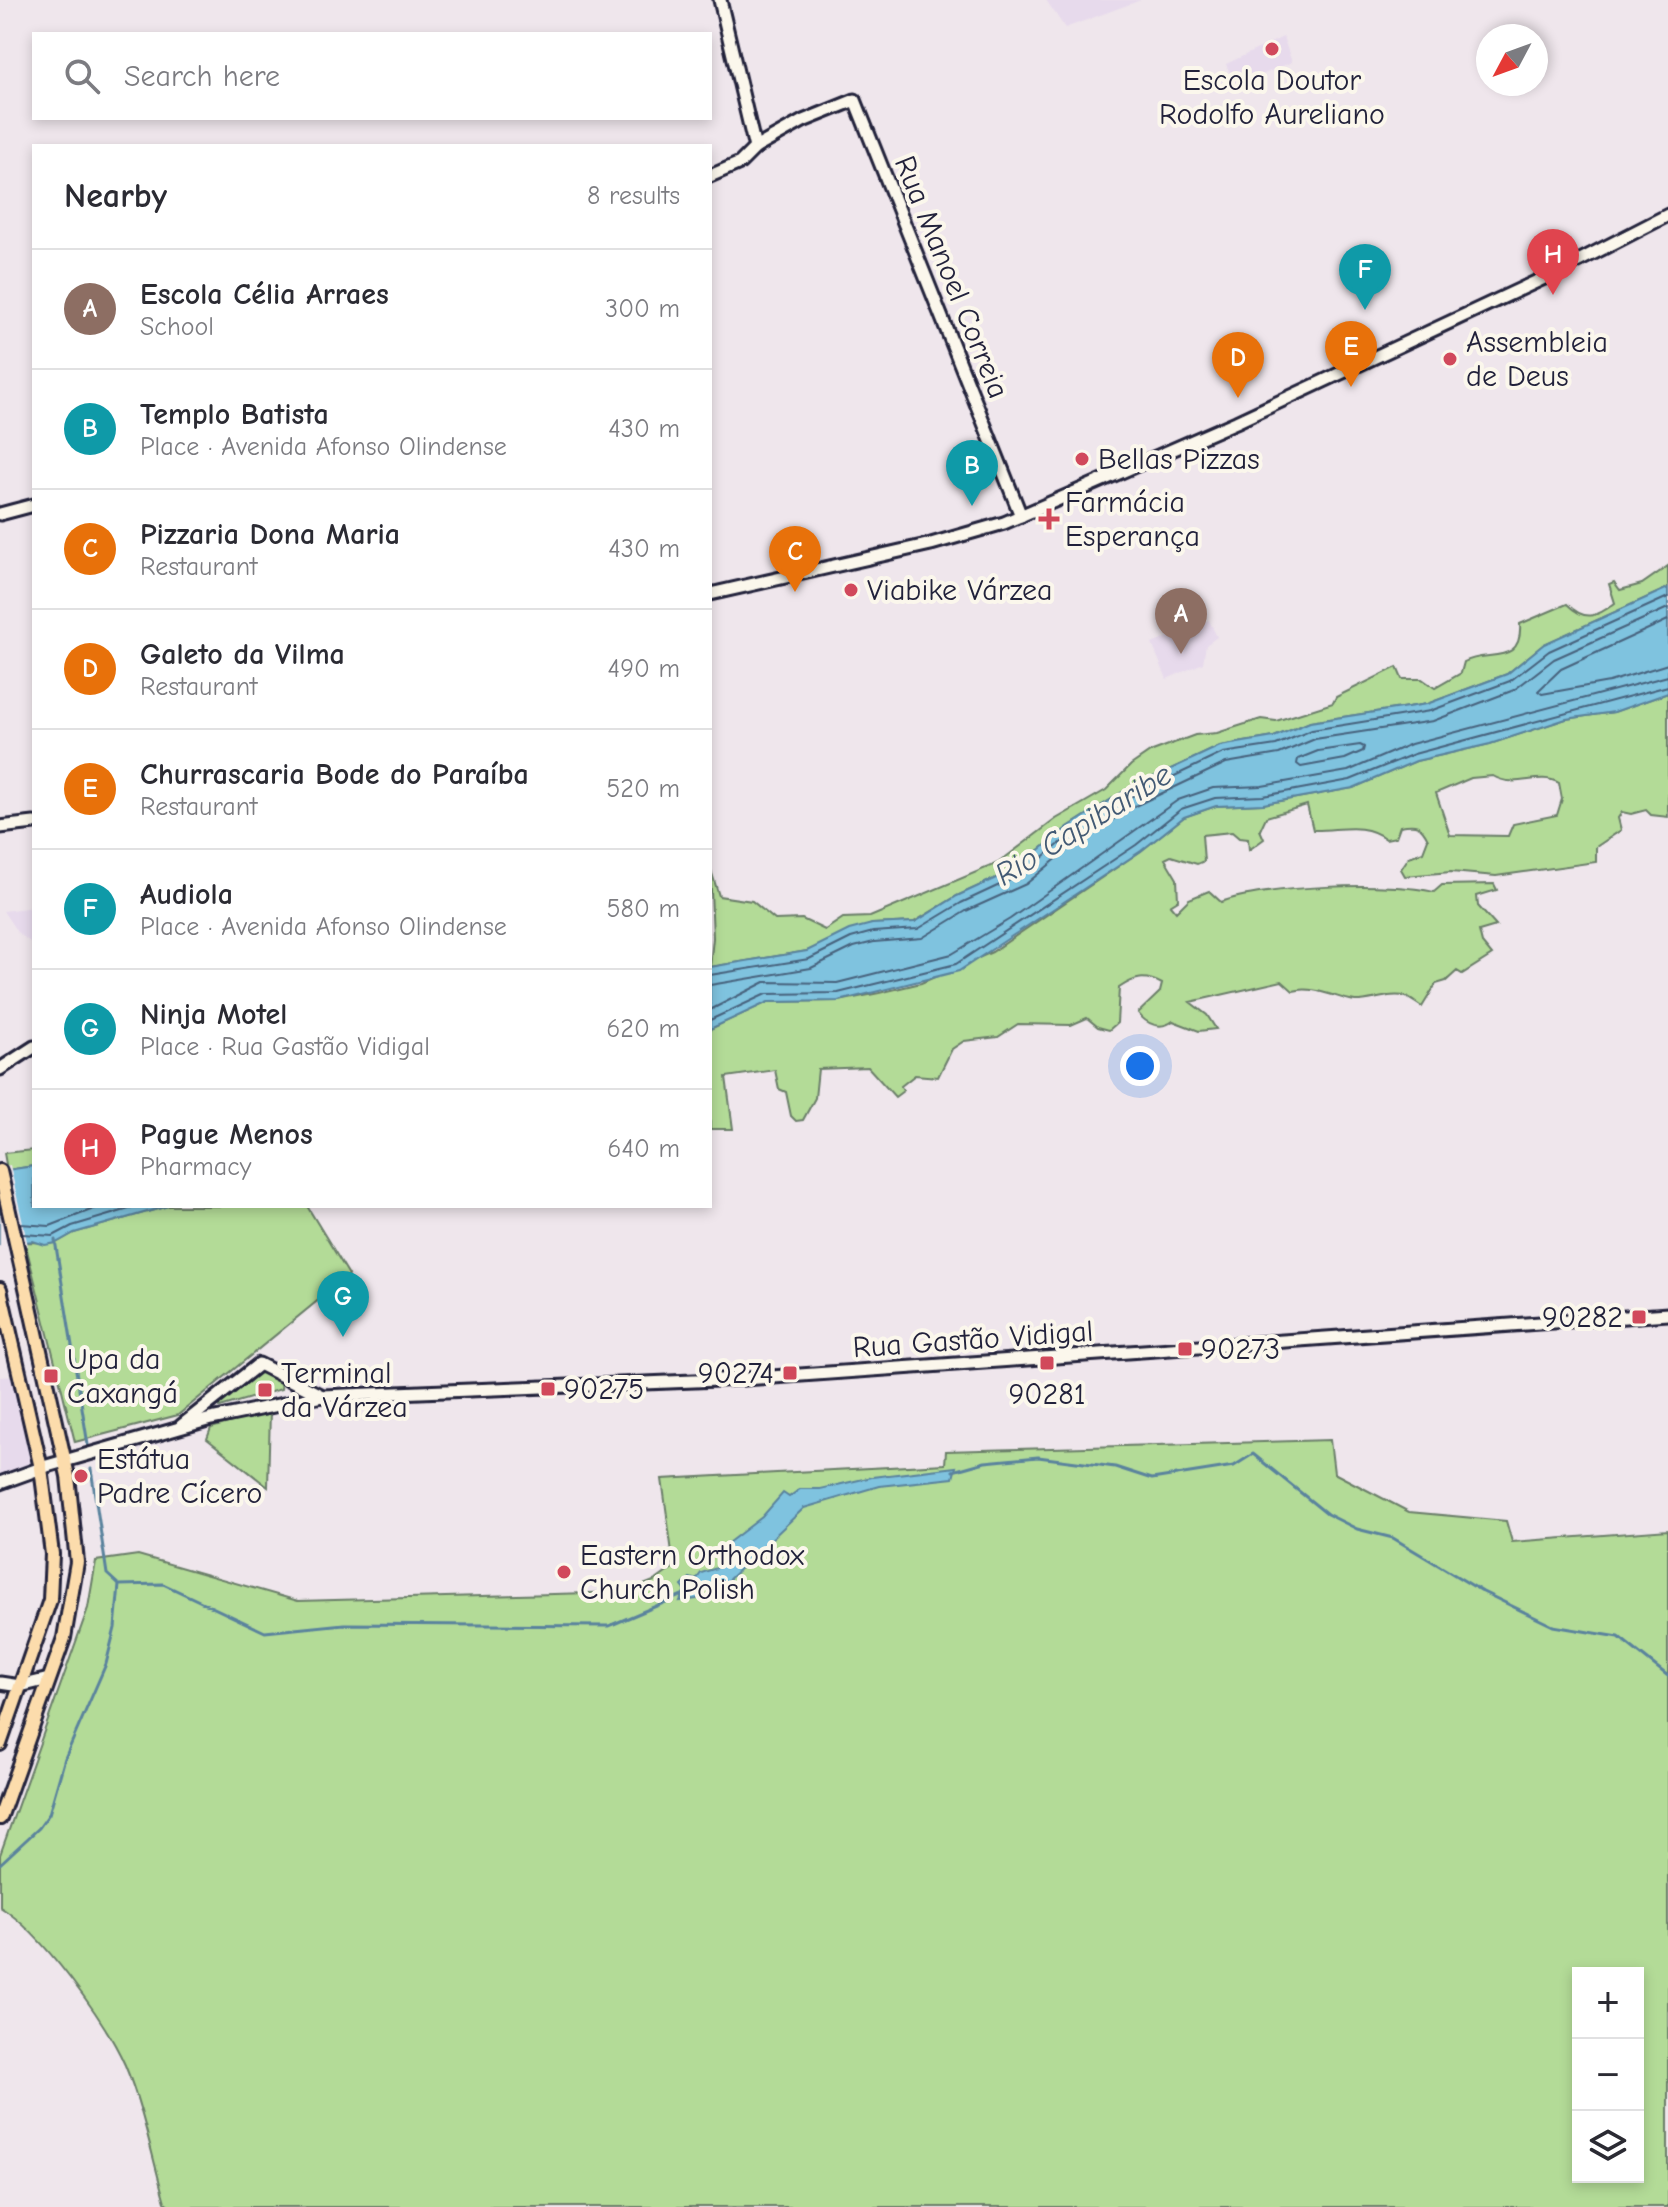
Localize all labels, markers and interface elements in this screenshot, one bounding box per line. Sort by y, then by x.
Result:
north arrow [1476,24,1548,96]
search box [32,32,712,120]
marker: Escola Doutor Rodolfo Aureliano [1263,40,1281,58]
icon: search [60,54,104,98]
text: Search here [124,59,280,94]
place label: Escola Doutor Rodolfo Aureliano [1159,63,1385,132]
street label: Rua Manoel Correia [887,151,1016,403]
text: Nearby [64,176,167,216]
text: 8 results [587,181,680,211]
pin: H [1527,229,1579,295]
pin: F [1339,244,1391,310]
text: Escola Célia Arraes [140,277,389,312]
text: A [83,294,97,324]
text: 300 m [605,294,680,324]
text: School [140,312,214,342]
pin: E [1325,321,1377,387]
place label: Assembleia de Deus [1466,325,1608,394]
pin: D [1212,332,1264,398]
marker: Assembleia de Deus [1441,350,1459,368]
text: Templo Batista [140,397,329,432]
text: B [82,414,98,444]
text: 430 m [608,414,680,444]
text: Place · Avenida Afonso Olindense [140,432,507,462]
pin: B [946,440,998,506]
place label: Bellas Pizzas [1098,442,1260,477]
marker: Bellas Pizzas [1073,450,1091,468]
place label: Farmácia Esperança [1065,485,1200,554]
marker: Farmácia Esperança [1040,510,1058,528]
text: Pizzaria Dona Maria [140,517,400,552]
pin: C [769,526,821,592]
text: C [82,534,98,564]
text: 430 m [608,534,680,564]
text: Restaurant [140,552,257,582]
place label: Viabike Várzea [867,573,1053,608]
marker: Viabike Várzea [842,581,860,599]
pin: A [1155,588,1207,654]
text: Galeto da Vilma [140,637,345,672]
text: D [82,654,98,684]
text: 490 m [608,654,680,684]
text: Restaurant [140,672,257,702]
water label: Rio Capibaribe [988,755,1178,893]
text: Churrascaria Bode do Paraíba [140,757,529,792]
text: E [82,774,98,804]
text: 520 m [606,774,680,804]
text: Restaurant [140,792,257,822]
text: Audiola [140,877,233,912]
text: F [82,894,98,924]
text: 580 m [606,894,680,924]
text: Place · Avenida Afonso Olindense [140,912,507,942]
text: Ninja Motel [140,997,287,1032]
text: G [81,1014,99,1044]
text: 620 m [606,1014,680,1044]
text: Place · Rua Gastão Vidigal [140,1032,430,1062]
your location [1120,1046,1160,1086]
text: Pague Menos [140,1117,313,1152]
text: H [81,1134,99,1164]
text: 640 m [607,1134,680,1164]
text: Pharmacy [140,1152,251,1182]
pin: G [317,1271,369,1337]
place label: 90282 [1542,1300,1623,1335]
marker: 90282 [1630,1308,1648,1326]
street label: Rua Gastão Vidigal [852,1314,1094,1365]
place label: 90273 [1201,1332,1280,1367]
marker: 90273 [1176,1340,1194,1358]
place label: Upa da Caxangá [67,1342,178,1411]
marker: 90281 [1038,1354,1056,1372]
place label: Terminal da Várzea [281,1356,408,1425]
place label: 90274 [698,1356,774,1391]
marker: 90274 [781,1364,799,1382]
marker: Upa da Caxangá [42,1367,60,1385]
place label: 90275 [564,1372,644,1407]
place label: 90281 [1008,1377,1086,1412]
marker: 90275 [539,1380,557,1398]
marker: Terminal da Várzea [256,1381,274,1399]
place label: Estátua Padre Cícero [97,1442,262,1511]
marker: Estátua Padre Cícero [72,1467,90,1485]
place label: Eastern Orthodox Church Polish [580,1538,805,1607]
marker: Eastern Orthodox Church Polish [555,1563,573,1581]
map controls [1572,1967,1644,2183]
button: + [1572,1967,1644,2039]
button: − [1572,2039,1644,2111]
button: layers [1572,2111,1644,2183]

